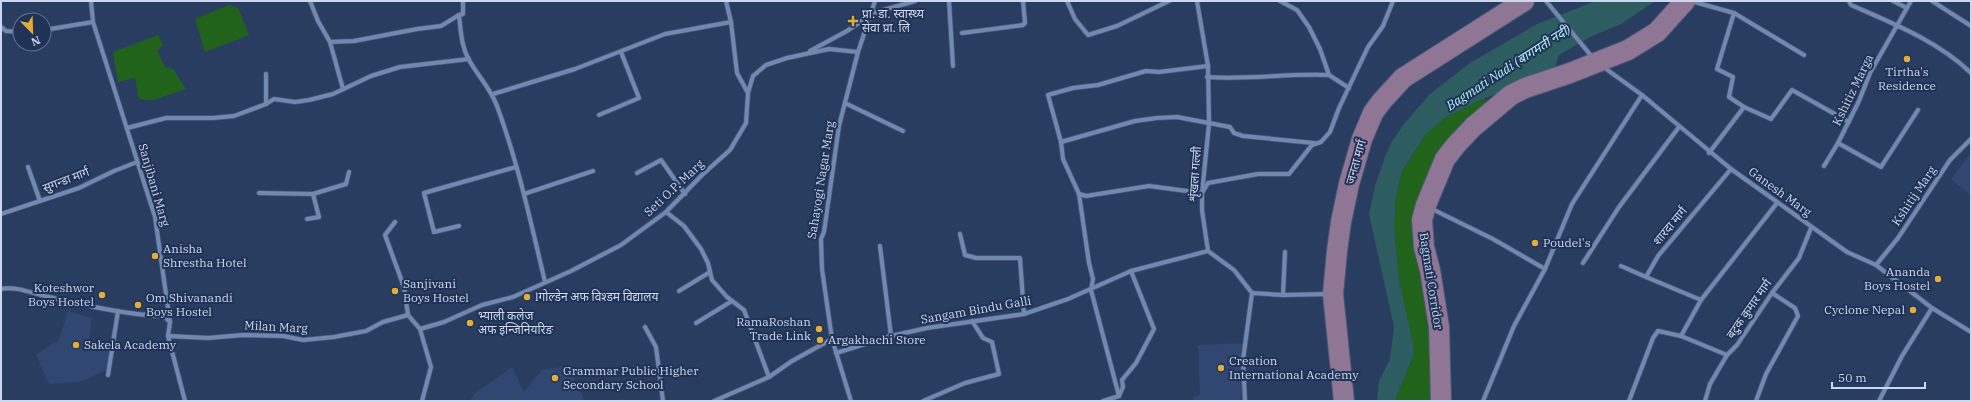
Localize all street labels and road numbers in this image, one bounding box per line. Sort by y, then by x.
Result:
street label: Kshitiz Marga [1829,51,1877,128]
street label: Sahayogi Nagar Marg [804,119,837,240]
street label: जनता मार्ग [1342,137,1369,186]
street label: Sanjibani Marg [135,142,174,229]
street label: शृंखला गल्ली [1185,145,1205,202]
street label: Seti O.P. Marg [641,156,707,219]
street label: सुगन्डा मार्ग [40,163,92,196]
street label: Kshitij Marg [1888,163,1939,228]
street label: Ganesh Marg [1746,164,1815,220]
street label: शारदा मार्ग [1649,203,1691,248]
street label: Bagmati Corridor [1416,231,1447,331]
street label: बटुक कुमार मार्ग [1723,275,1776,342]
street label: Sangam Bindu Galli [920,292,1033,327]
street label: Milan Marg [244,317,309,336]

